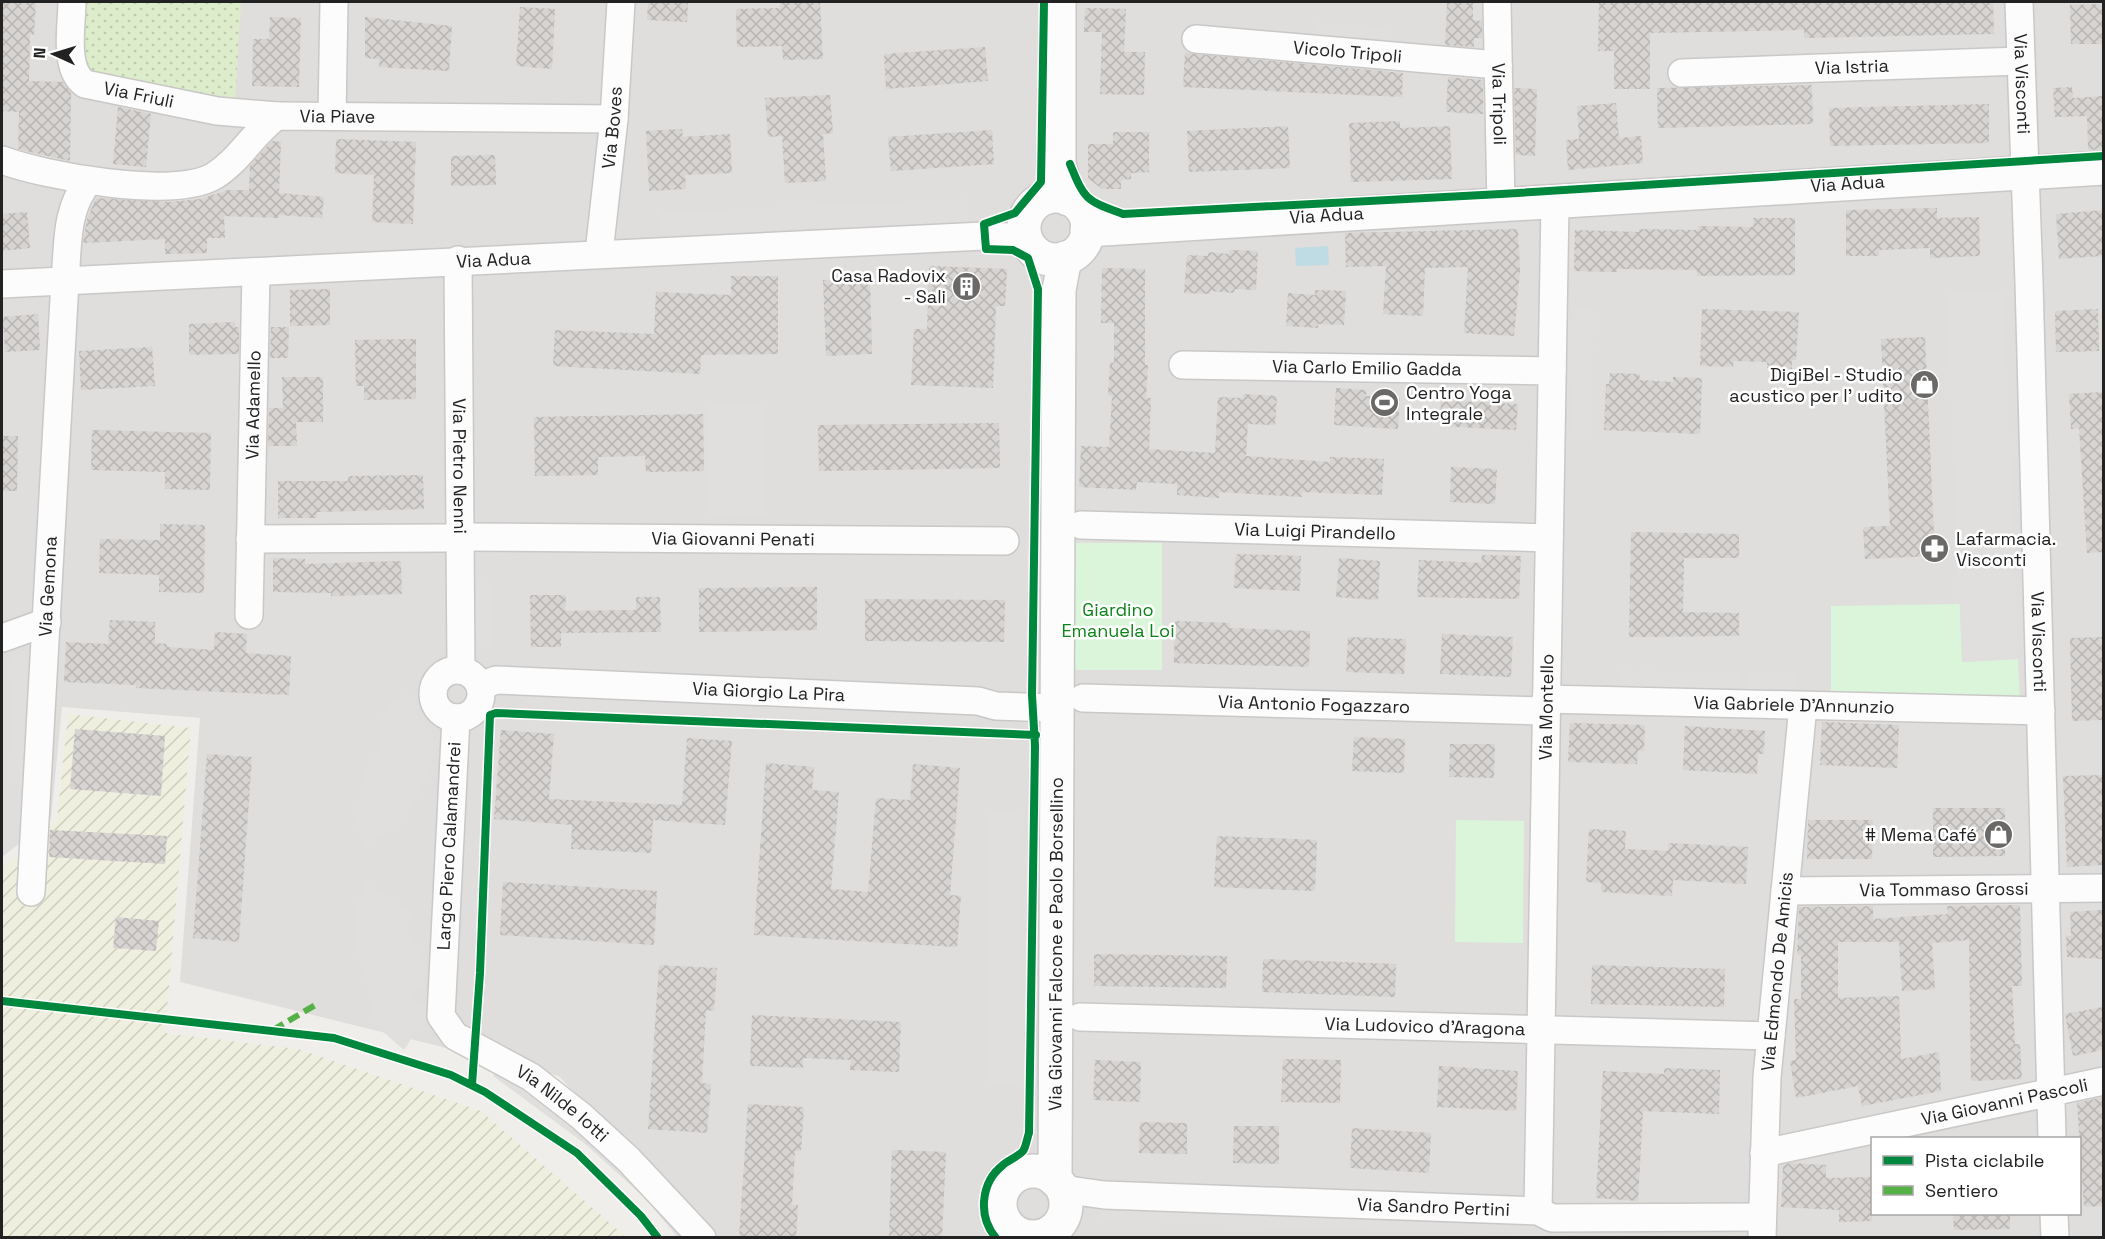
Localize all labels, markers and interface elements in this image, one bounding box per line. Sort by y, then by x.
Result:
north arrow [24,24,84,84]
street label: Via Visconti [2009,33,2036,135]
street label: Vicolo Tripoli [1292,35,1403,68]
text: N [29,47,50,59]
street label: Via Istria [1814,54,1889,79]
street label: Via Tripoli [1487,63,1512,145]
street label: Via Friuli [101,76,176,113]
street label: Via Boves [596,86,627,170]
street label: Via Piave [300,104,375,128]
street label: Via Adua [1810,169,1886,197]
street label: Via Adua [1289,201,1364,229]
street label: Via Adua [456,246,531,273]
place label: Casa Radovix - Sali [831,264,946,308]
building icon: Casa Radovix - Sali [951,270,983,302]
street label: Via Adamello [240,350,265,460]
street label: Via Carlo Emilio Gadda [1272,354,1462,381]
place label: DigiBel - Studio acustico per l' udito [1729,363,1903,407]
shop icon: DigiBel - Studio acustico per l' udito [1908,369,1940,401]
place label: Centro Yoga Integrale [1406,381,1512,425]
sports icon: Centro Yoga Integrale [1369,387,1401,419]
street label: Via Pietro Nenni [448,398,472,534]
street label: Via Luigi Pirandello [1234,517,1396,545]
street label: Via Giovanni Penati [651,526,815,551]
place label: Lafarmacia. Visconti [1956,527,2056,571]
pharmacy icon: Lafarmacia. Visconti [1919,533,1951,565]
street label: Via Gemona [33,535,62,638]
street label: Via Visconti [2026,591,2052,692]
park label: Giardino Emanuela Loi [1061,598,1175,642]
street label: Via Montello [1534,654,1558,761]
street label: Via Giorgio La Pira [692,677,846,706]
street label: Via Antonio Fogazzaro [1218,690,1410,718]
street label: Via Gabriele D'Annunzio [1693,691,1895,718]
street label: Largo Piero Calamandrei [432,741,465,951]
street label: Via Giovanni Falcone e Paolo Borsellino [1043,777,1068,1111]
shop icon: # Mema Café [1982,819,2014,851]
place label: # Mema Café [1865,823,1977,846]
street label: Via Edmondo De Amicis [1756,871,1798,1072]
street label: Via Tommaso Grossi [1859,877,2029,901]
street label: Via Ludovico d'Aragona [1324,1012,1526,1040]
street label: Via Nilde Iotti [512,1059,614,1147]
street label: Via Giovanni Pascoli [1919,1073,2090,1130]
legend [1871,1137,2081,1215]
text: Pista ciclabile [1925,1149,2044,1172]
text: Sentiero [1925,1179,1998,1202]
street label: Via Sandro Pertini [1356,1192,1510,1221]

